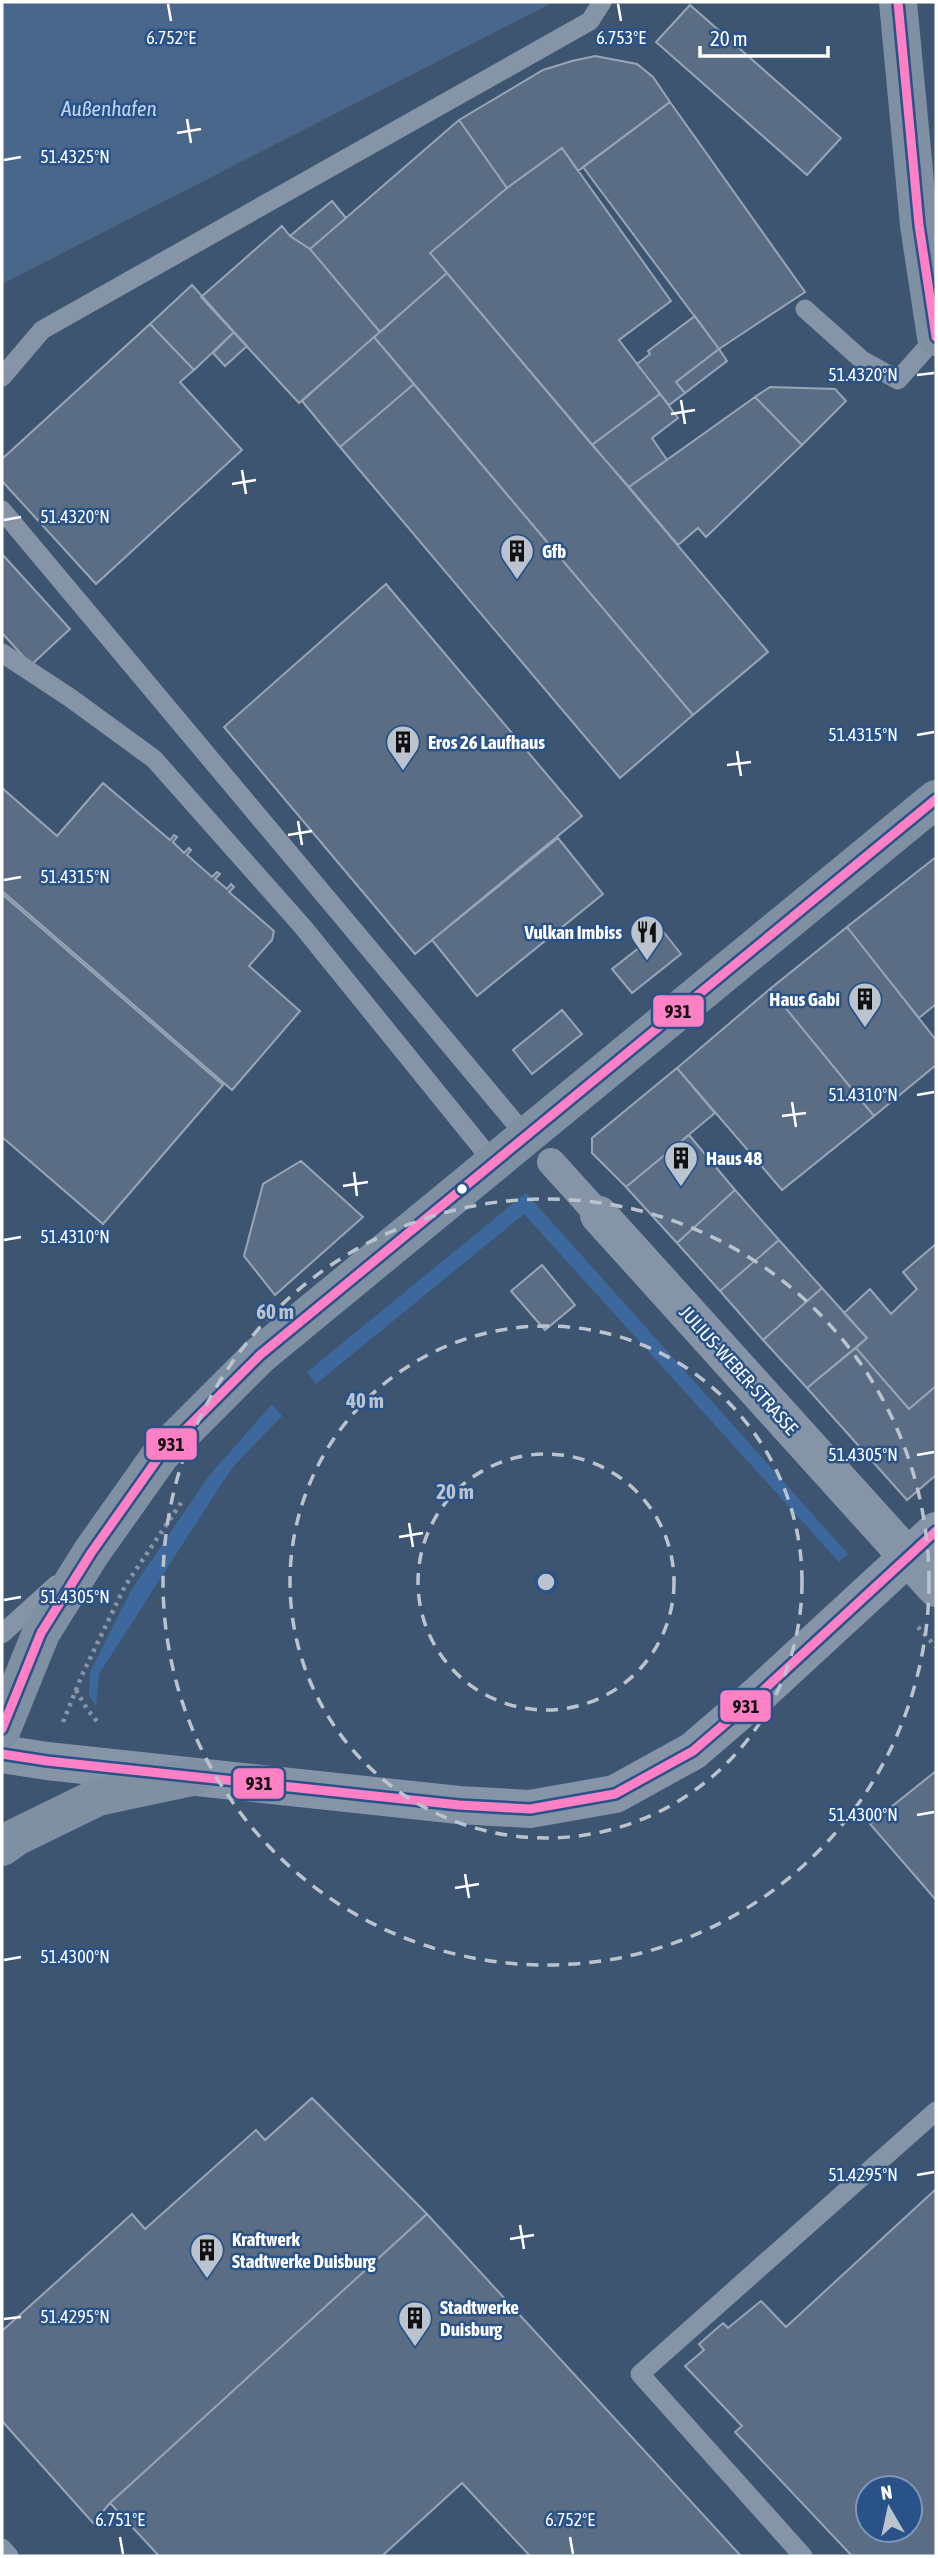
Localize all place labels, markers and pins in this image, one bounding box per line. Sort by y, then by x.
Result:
building icon: Gfb [498,532,536,581]
place label: Gfb [542,540,566,562]
building icon: Eros 26 Laufhaus [384,723,422,772]
place label: Eros 26 Laufhaus [428,731,545,753]
restaurant icon: Vulkan Imbiss [628,913,666,962]
place label: Vulkan Imbiss [523,921,622,943]
building icon: Haus Gabi [846,980,884,1029]
place label: Haus Gabi [769,988,840,1010]
building icon: Haus 48 [662,1139,700,1188]
place label: Haus 48 [706,1147,762,1169]
unlabelled marker [455,1182,469,1196]
centre of rings [534,1570,558,1594]
place label: Kraftwerk Stadtwerke Duisburg [232,2228,376,2272]
building icon: Kraftwerk Stadtwerke Duisburg [188,2231,226,2280]
place label: Stadtwerke Duisburg [440,2296,519,2340]
building icon: Stadtwerke Duisburg [396,2299,434,2348]

